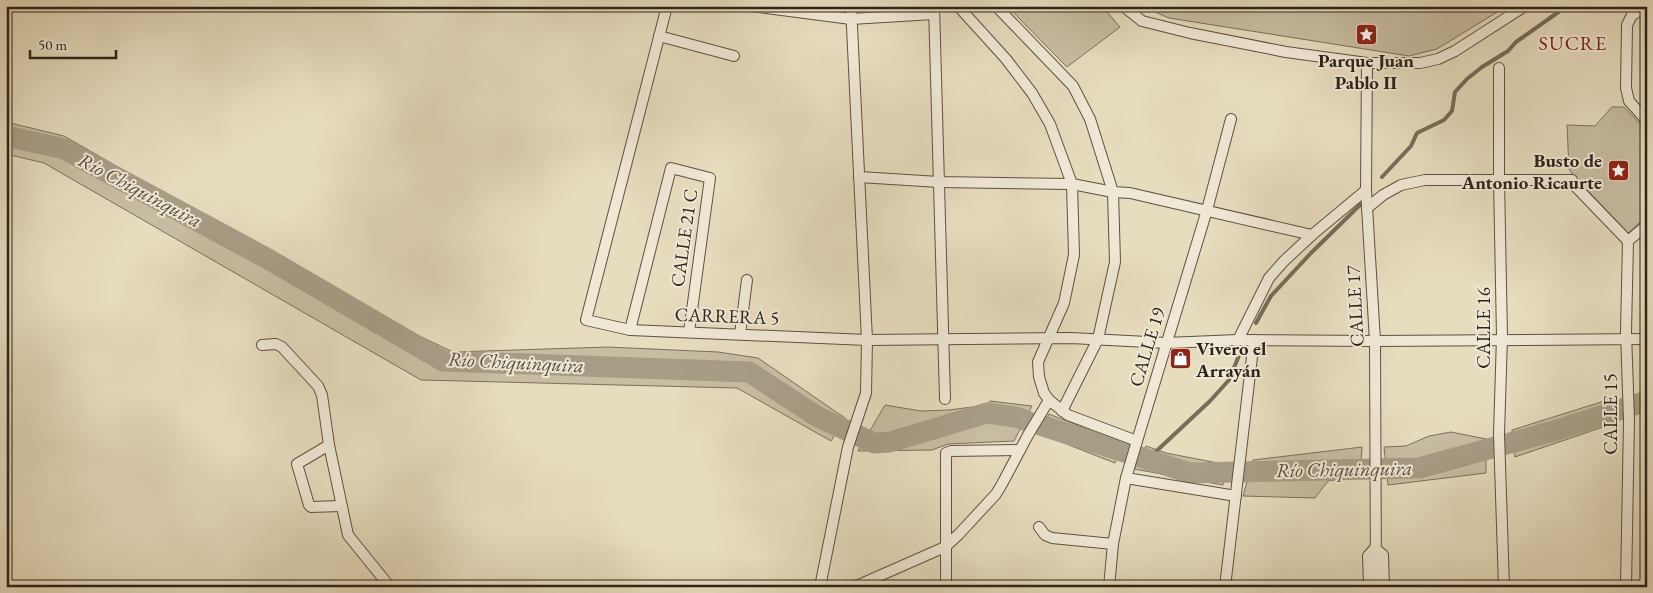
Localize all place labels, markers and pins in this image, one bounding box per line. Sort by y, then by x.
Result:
place icon: Parque Juan Pablo II [1354,22,1378,46]
place label: Parque Juan Pablo II [1318,48,1414,95]
place label: Busto de Antonio Ricaurte [1461,148,1602,195]
place icon: Busto de Antonio Ricaurte [1606,159,1630,183]
place label: Vivero el Arrayán [1195,336,1267,383]
shop icon: Vivero el Arrayán [1168,347,1192,371]

